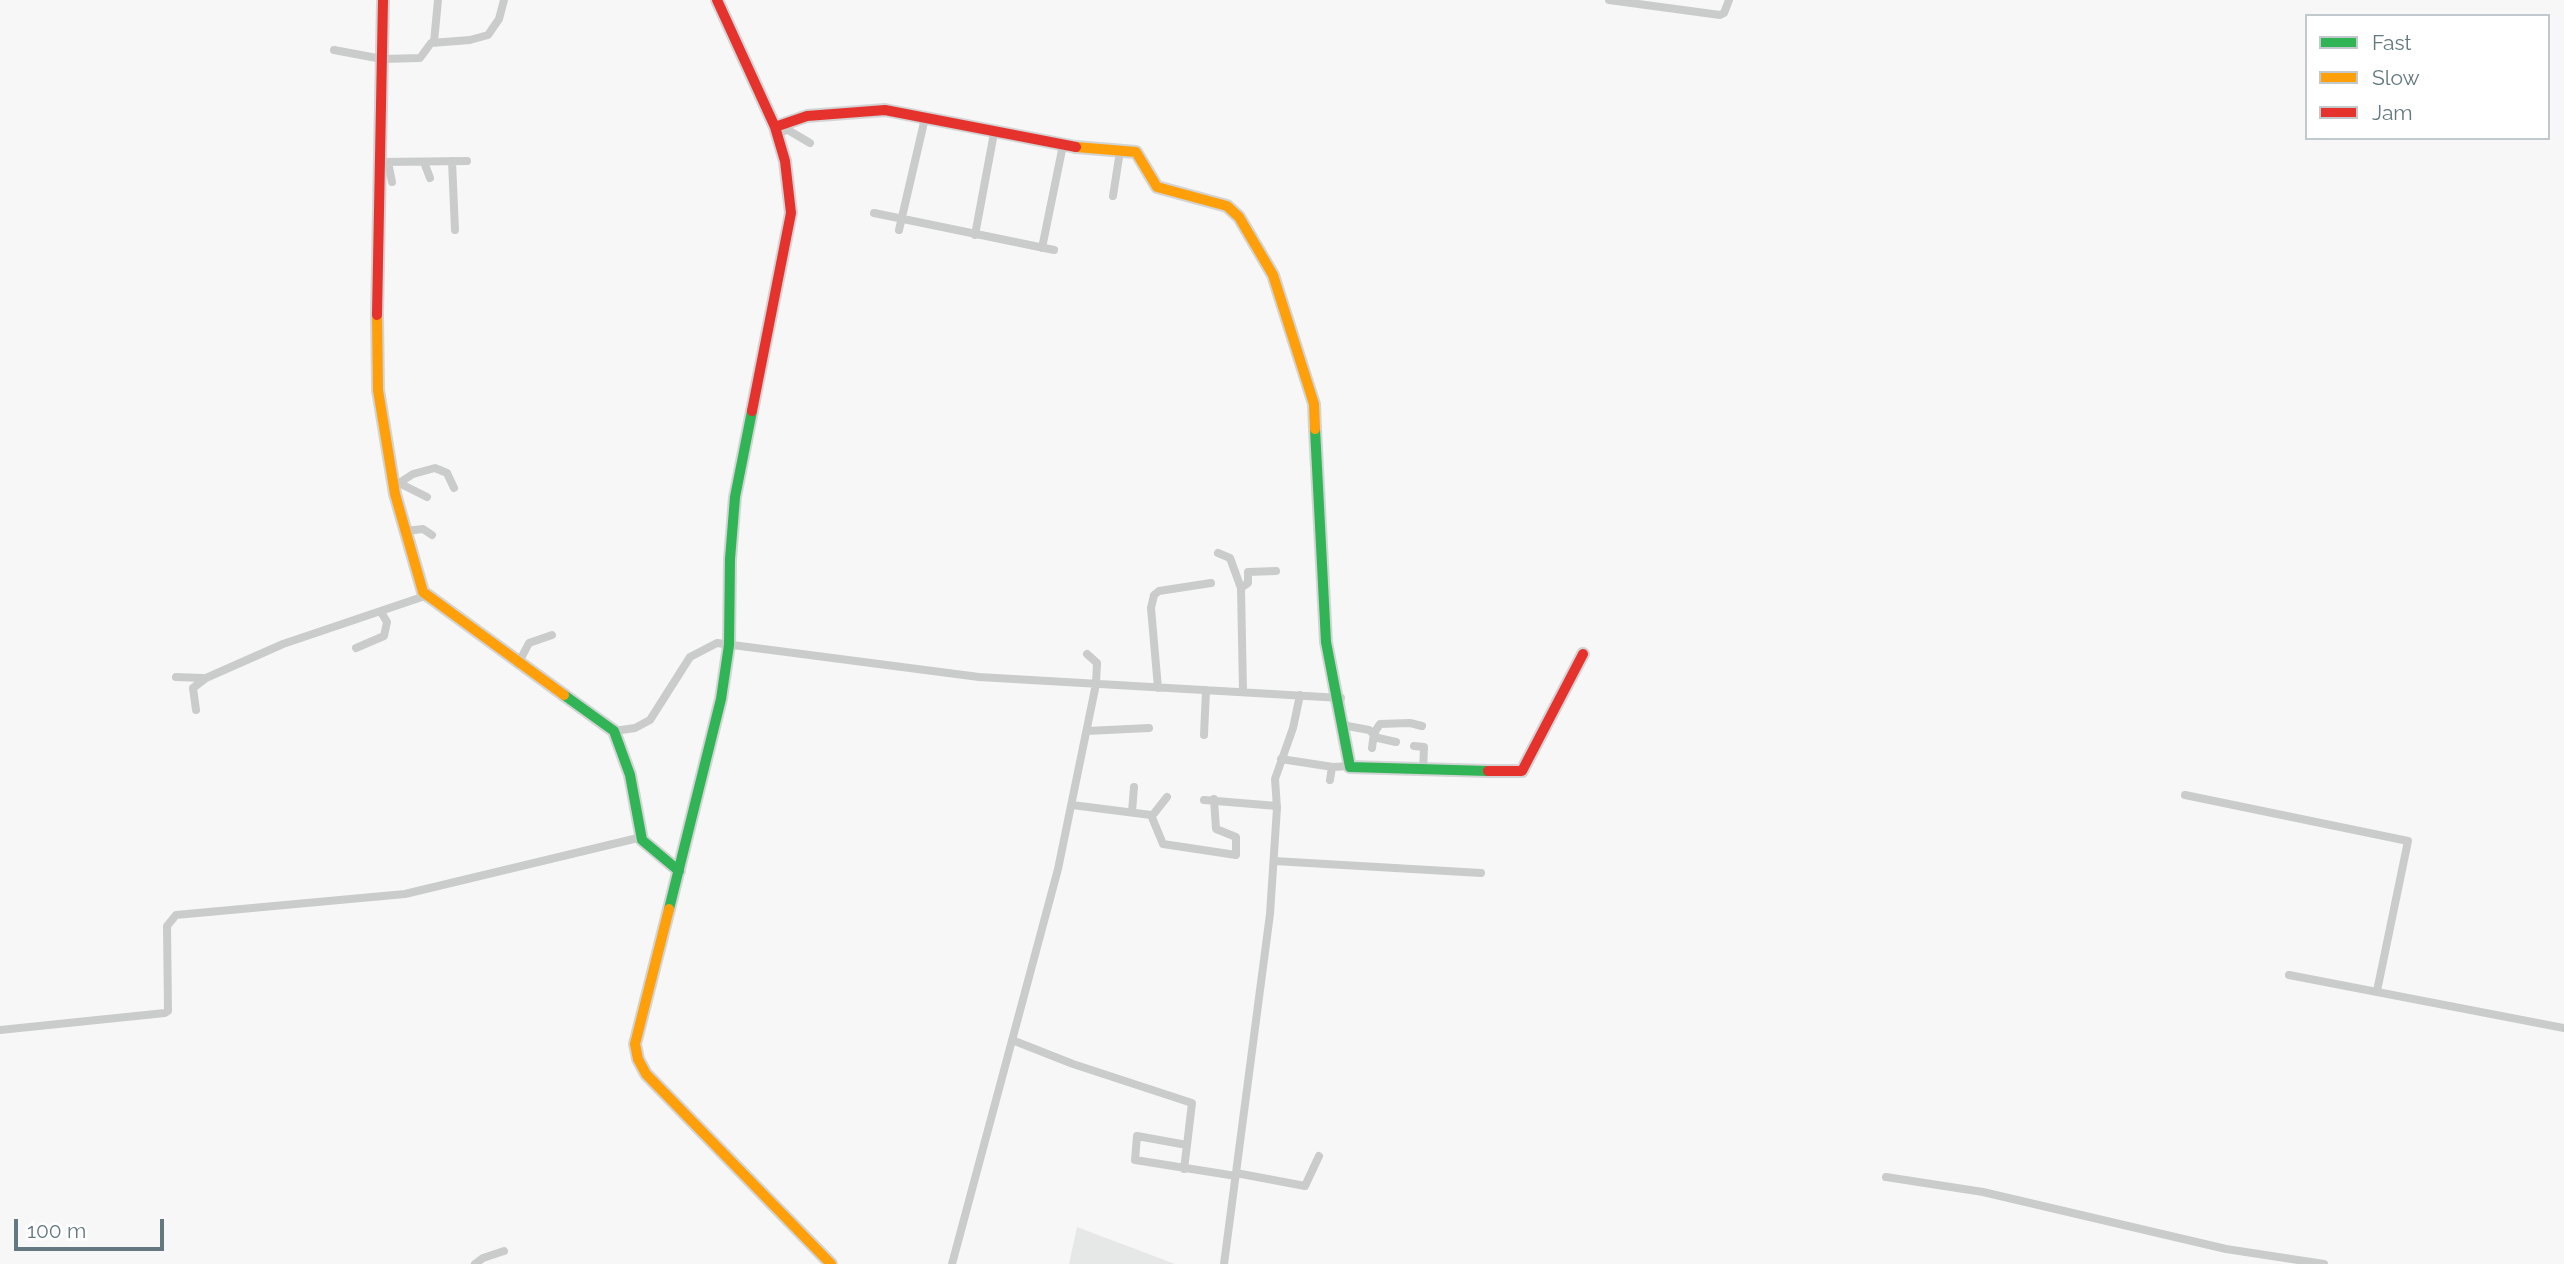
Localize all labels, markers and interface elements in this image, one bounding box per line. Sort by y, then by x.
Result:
legend [2305,14,2550,140]
text: Fast [2372,30,2412,55]
text: Slow [2372,65,2420,90]
text: Jam [2372,100,2413,125]
scale bar [18,1204,168,1248]
text: 100 m [27,1218,86,1243]

